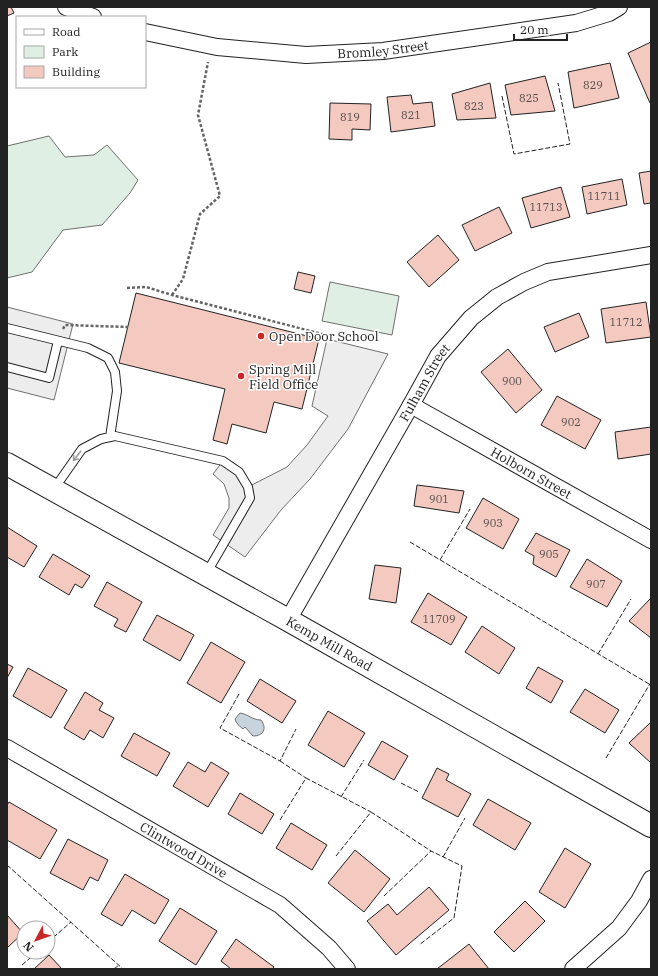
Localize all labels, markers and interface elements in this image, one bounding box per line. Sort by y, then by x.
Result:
legend [16,16,146,88]
scale bar [514,16,567,42]
text: 20 m [520,22,549,37]
text: Road [52,24,81,39]
street label: Bromley Street [337,36,430,62]
text: Park [52,44,78,59]
text: Building [52,64,100,79]
house number: 829 [583,78,603,92]
house number: 825 [519,91,539,105]
house number: 823 [464,99,484,113]
house number: 821 [401,108,421,122]
house number: 819 [340,110,360,124]
house number: 11711 [588,189,621,203]
house number: 11713 [530,200,563,214]
house number: 11712 [610,315,643,329]
place label: Open Door School [269,328,379,345]
marker: Open Door School [256,331,266,341]
street label: Fulham Street [396,340,454,424]
place label: Spring Mill Field Office [249,361,318,393]
marker: Spring Mill Field Office [236,371,246,381]
house number: 900 [502,374,522,388]
house number: 902 [561,415,581,429]
street label: Holborn Street [487,444,575,503]
one-way arrow [72,450,81,461]
house number: 901 [429,492,449,506]
house number: 903 [483,516,503,530]
house number: 905 [539,547,559,561]
house number: 907 [586,577,606,591]
house number: 11709 [423,612,456,626]
street label: Kemp Mill Road [283,613,375,675]
street label: Clintwood Drive [137,818,230,882]
north arrow [16,920,56,960]
text: N [20,938,37,954]

